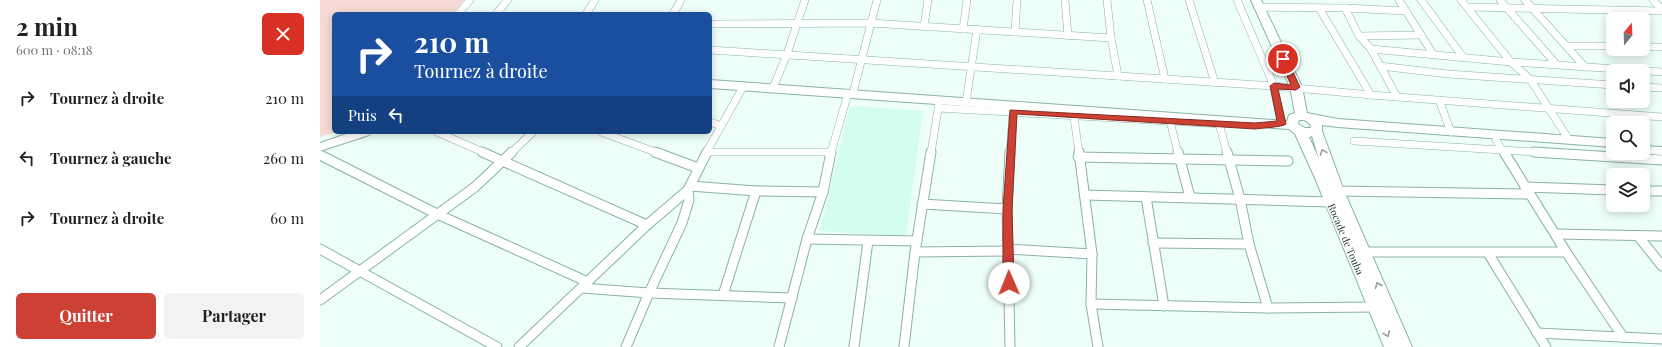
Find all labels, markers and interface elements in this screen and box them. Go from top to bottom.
text: 2 min [16,10,78,42]
north arrow [1606,12,1650,56]
map controls [1606,12,1650,212]
button: close [262,13,304,55]
text: 210 m [414,23,489,60]
icon: right [348,28,400,80]
text: 600 m · 08:18 [16,41,93,58]
pin [1266,42,1300,76]
icon: arrive [1272,48,1294,70]
text: Tournez à droite [414,59,548,83]
button: sound [1606,64,1650,108]
icon: right [16,87,38,109]
text: Tournez à droite [50,88,164,108]
text: 210 m [265,88,304,108]
icon: left [385,104,407,126]
text: Puis [348,105,377,125]
button: search [1606,116,1650,160]
icon: left [16,147,38,169]
text: Tournez à gauche [50,148,172,168]
text: 260 m [263,148,304,168]
one-way arrow [1319,149,1327,156]
button: layers [1606,168,1650,212]
street label: Rocade de Touba [1325,201,1367,277]
icon: right [16,207,38,229]
text: Tournez à droite [50,208,164,228]
text: 60 m [270,208,304,228]
position arrow [988,262,1030,304]
one-way arrow [1375,282,1383,289]
button: Quitter [16,293,156,339]
button: Partager [164,293,304,339]
one-way arrow [1382,331,1390,338]

